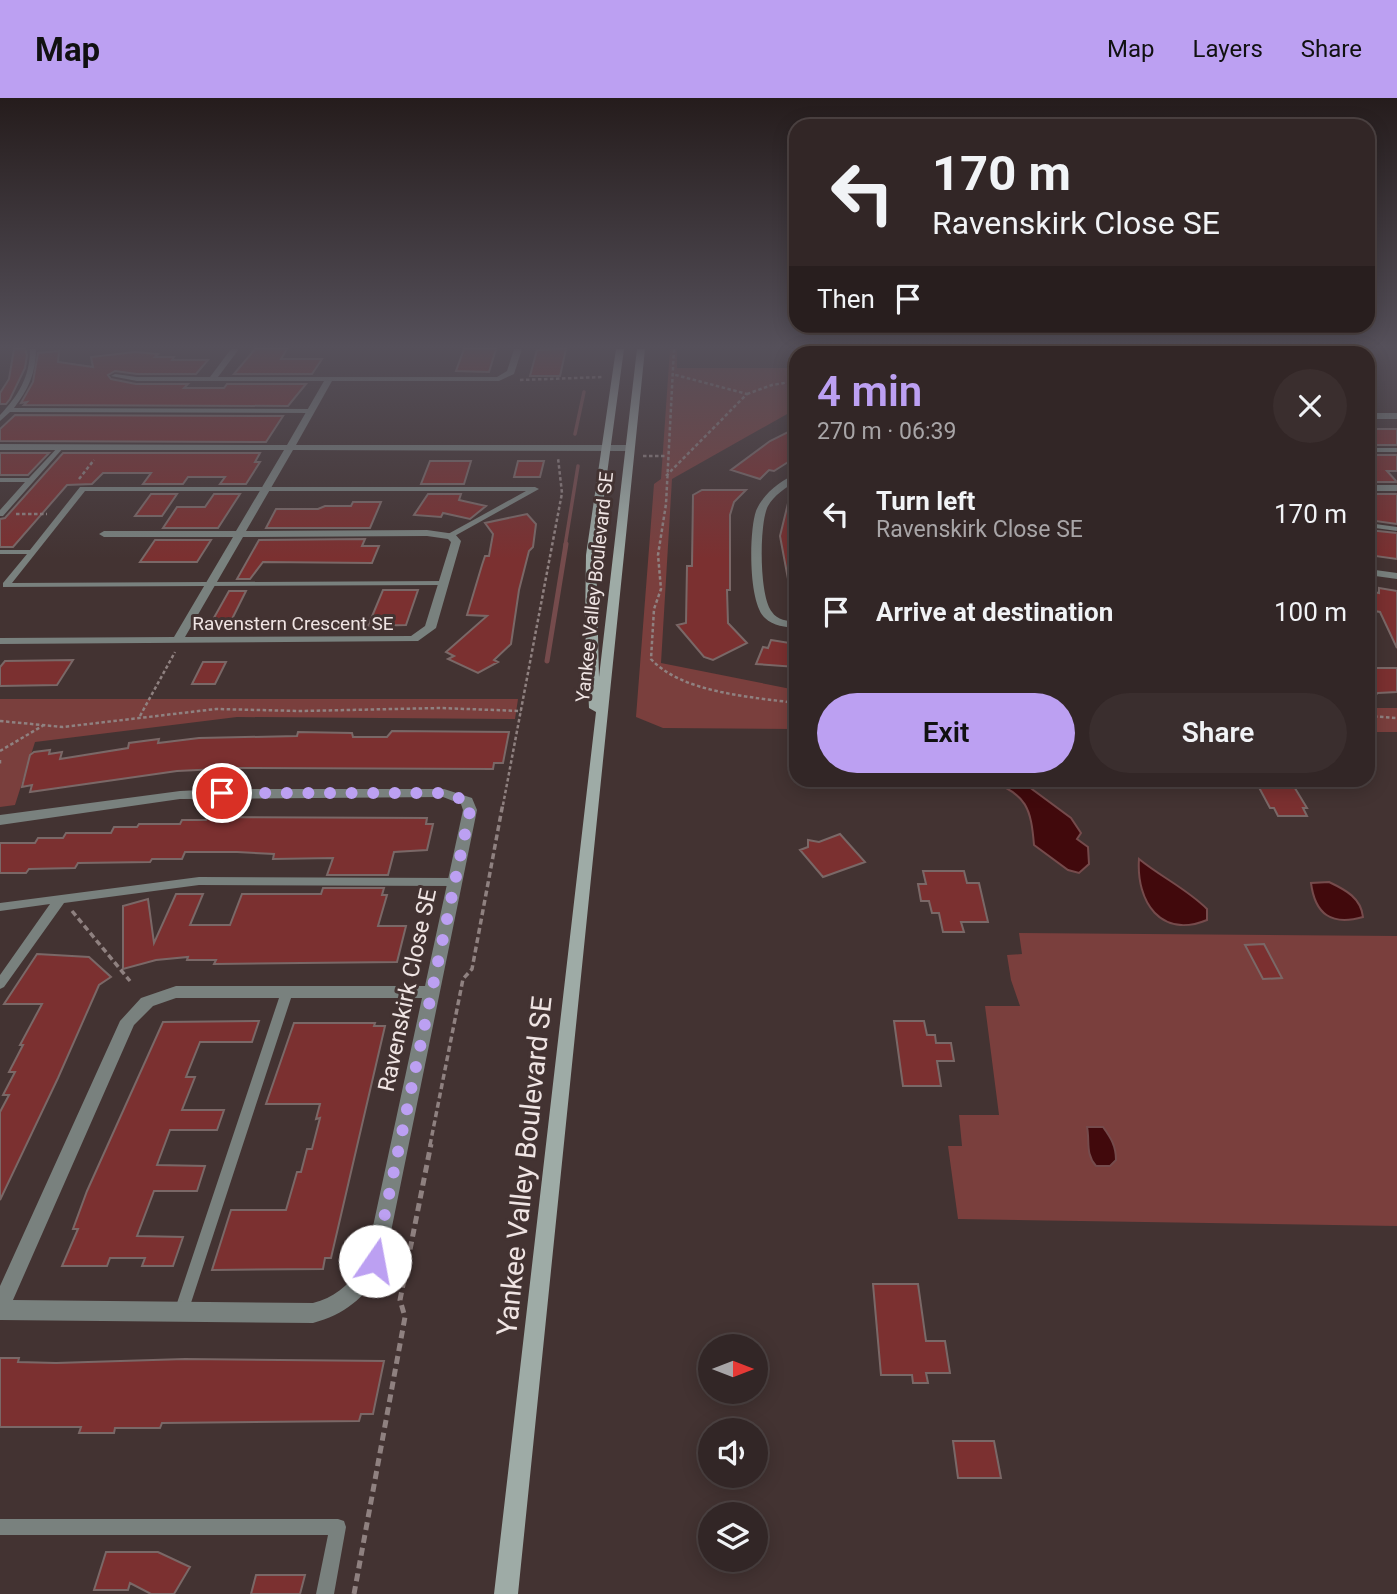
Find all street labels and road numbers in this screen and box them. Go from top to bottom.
street label: Yankee Valley Boulevard SE [571,470,618,703]
street label: Ravenstern Crescent SE [192,612,394,635]
street label: Ravenskirk Close SE [373,886,442,1094]
street label: Yankee Valley Boulevard SE [490,995,559,1338]

